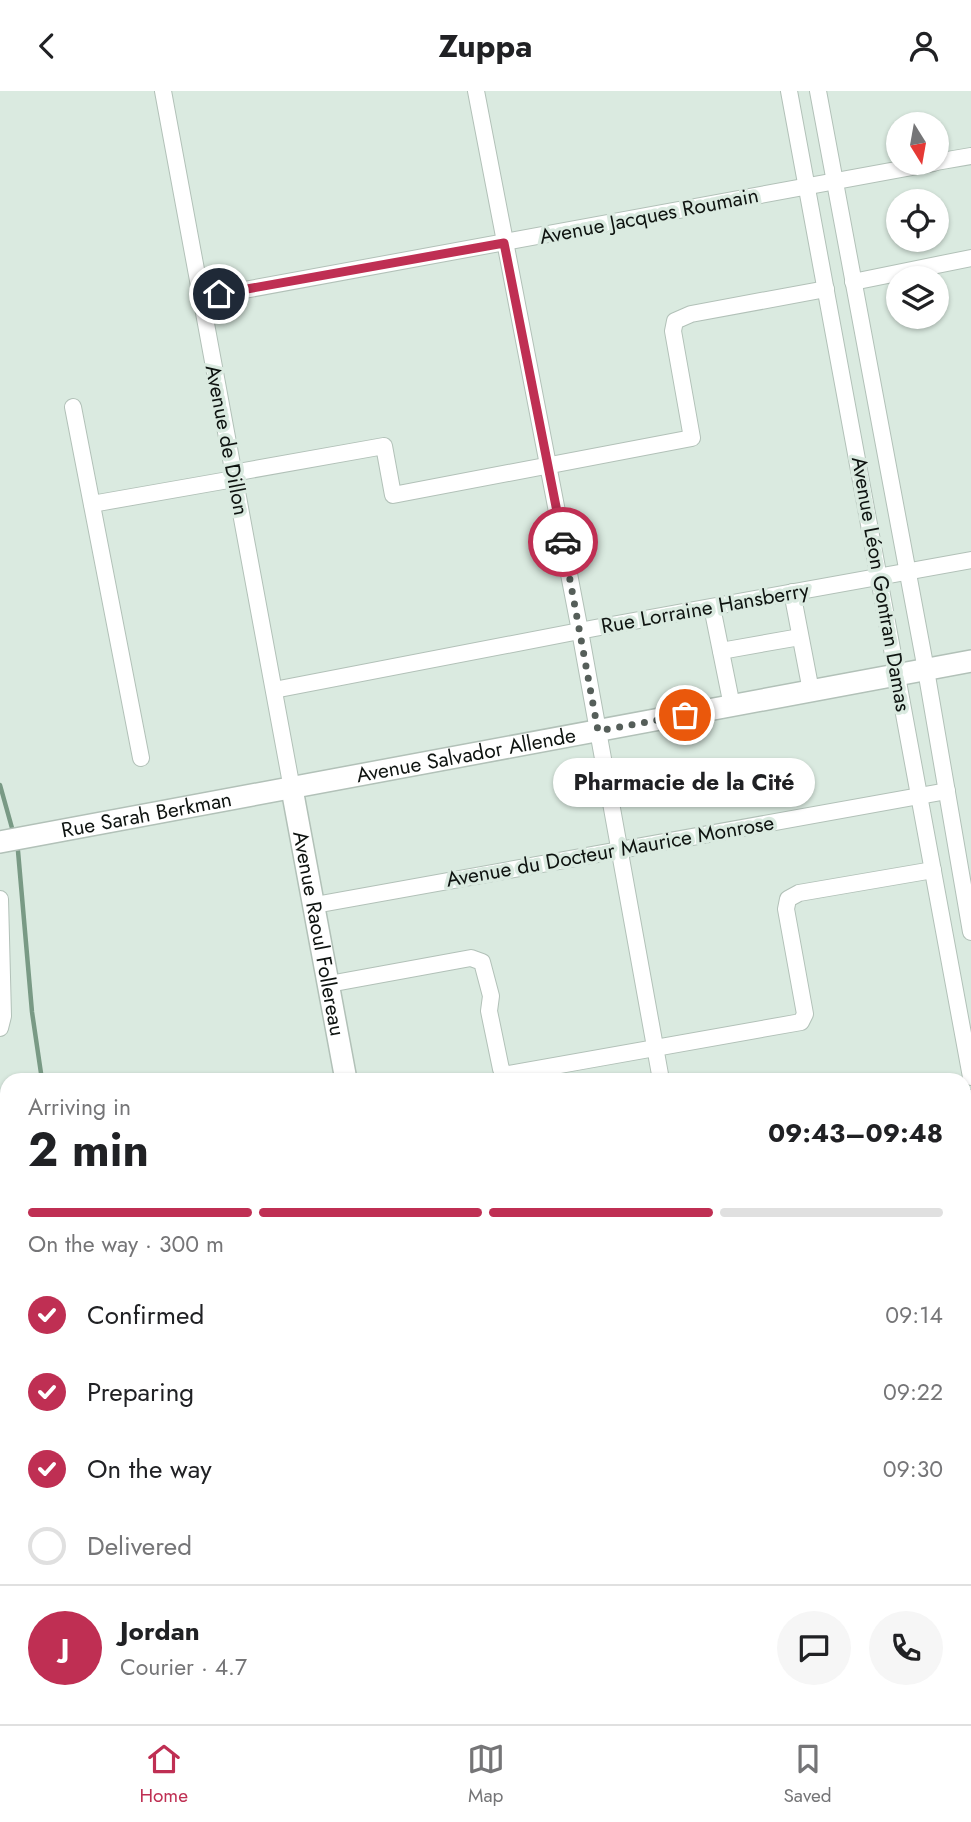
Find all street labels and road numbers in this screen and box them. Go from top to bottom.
street label: Avenue Jacques Roumain [537,180,761,252]
street label: Avenue de Dillon [198,362,256,518]
street label: Avenue Léon Gontran Damas [844,454,918,714]
street label: Rue Lorraine Hansberry [599,575,812,641]
street label: Avenue Salvador Allende [354,720,578,790]
street label: Rue Sarah Berkman [59,784,234,845]
street label: Avenue du Docteur Maurice Monrose [444,807,776,895]
street label: Avenue Raoul Follereau [285,829,353,1039]

